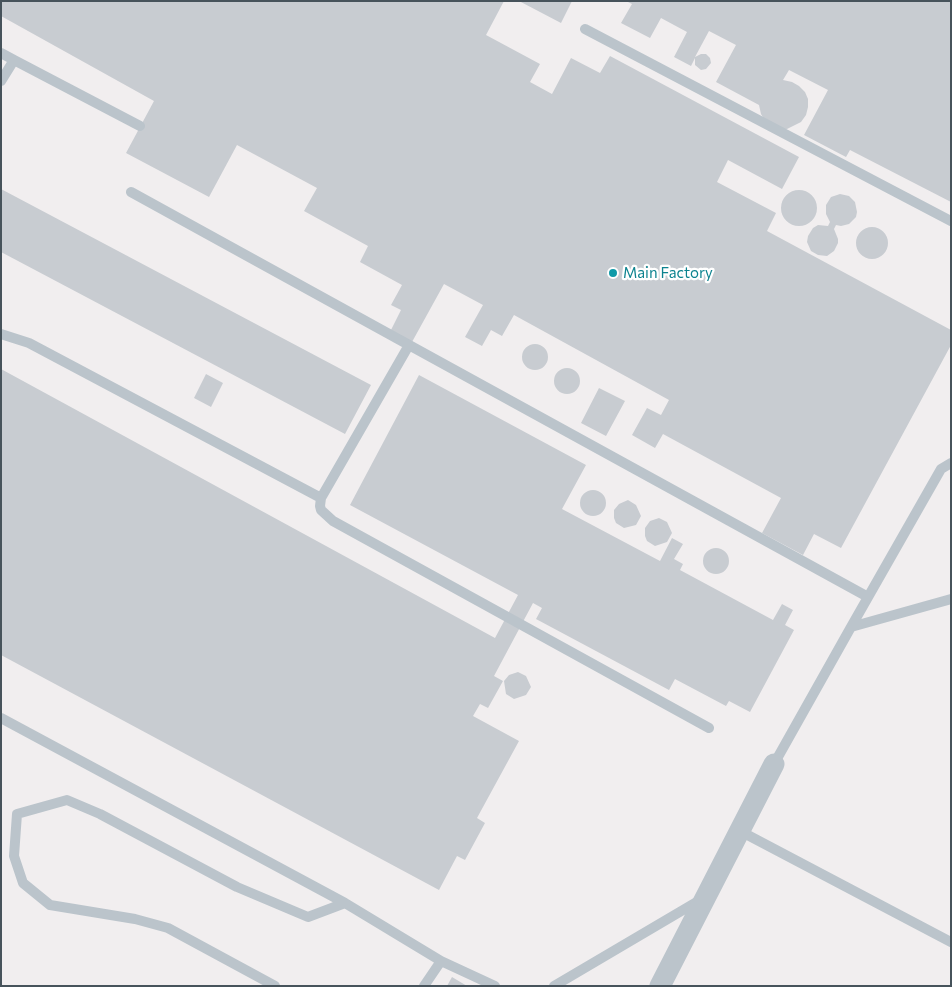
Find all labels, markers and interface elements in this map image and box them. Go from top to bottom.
place label: Main Factory [623,264,713,282]
marker: Main Factory [607,267,619,279]

